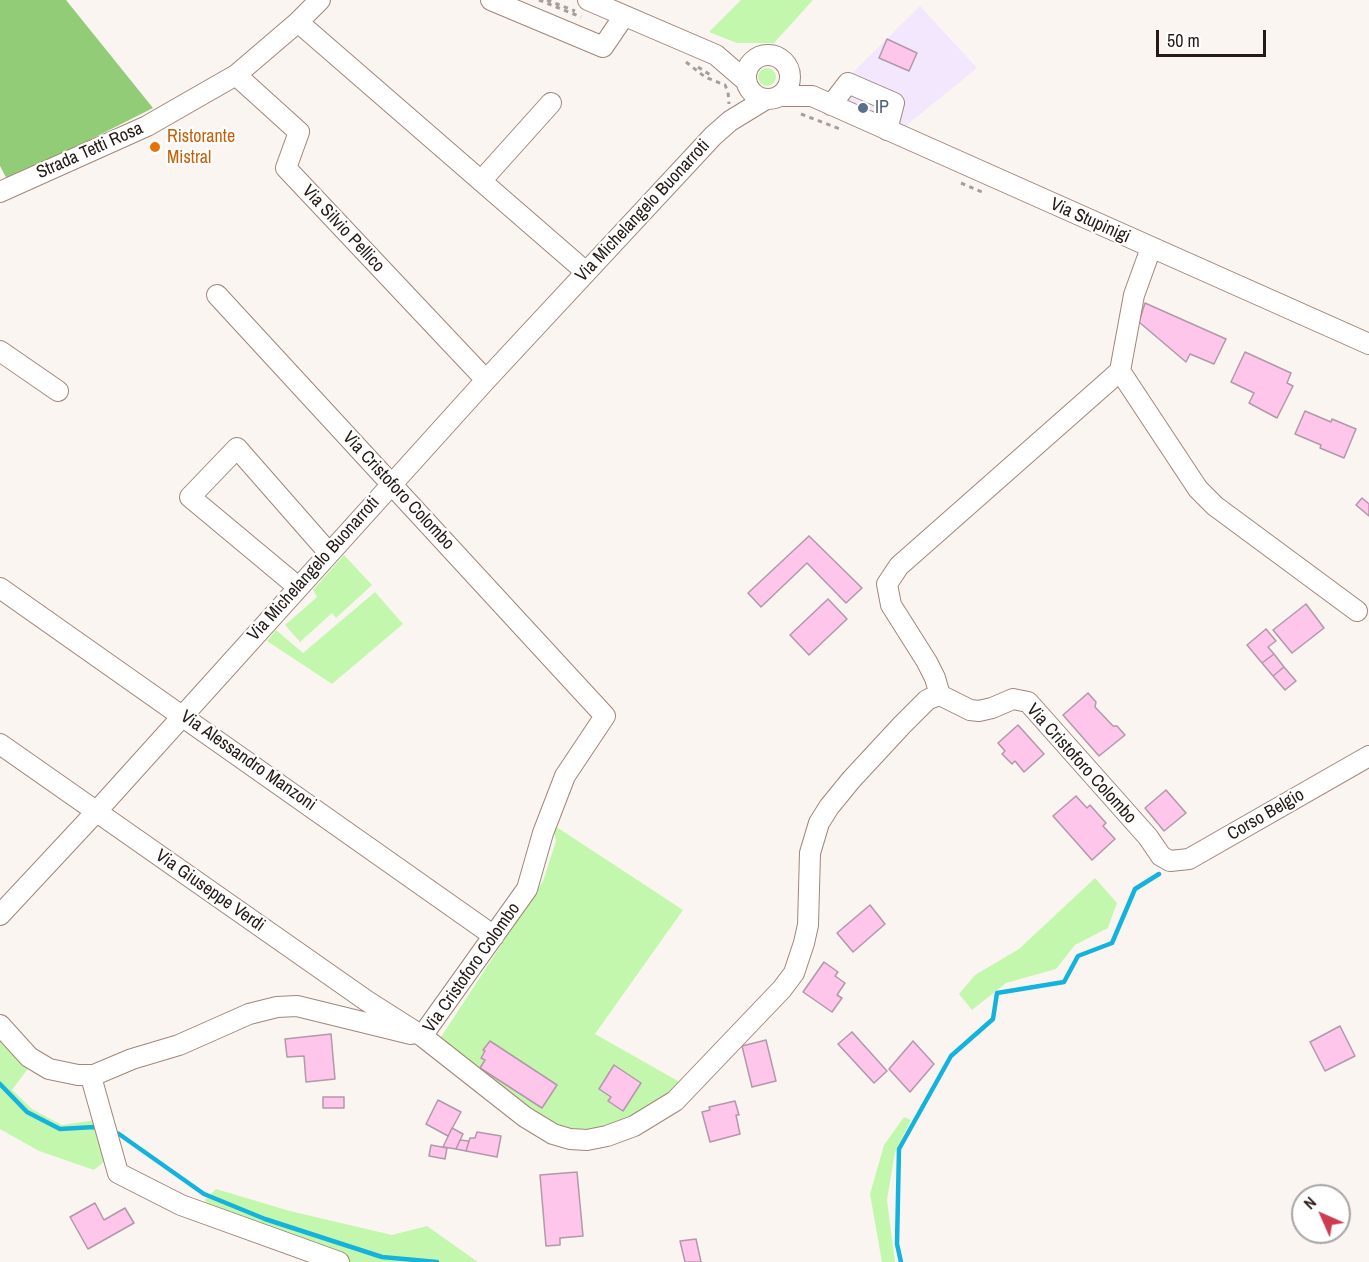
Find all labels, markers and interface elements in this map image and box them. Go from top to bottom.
scale bar [1159,18,1268,56]
text: 50 m [1167,28,1200,53]
place label: IP [875,97,889,119]
marker: IP [856,101,870,115]
street label: Strada Tetti Rosa [34,118,146,184]
place label: Ristorante Mistral [167,126,235,168]
street label: Via Michelangelo Buonarroti [571,135,715,287]
marker: Ristorante Mistral [148,140,162,154]
street label: Via Silvio Pellico [297,181,389,277]
street label: Via Stupinigi [1047,194,1133,248]
street label: Via Cristoforo Colombo [338,427,458,555]
street label: Via Michelangelo Buonarroti [243,492,385,646]
street label: Via Cristoforo Colombo [1021,700,1141,828]
street label: Via Alessandro Manzoni [176,706,320,816]
street label: Corso Belgio [1224,784,1308,846]
street label: Via Giuseppe Verdi [151,845,269,937]
street label: Via Cristoforo Colombo [419,899,525,1037]
north arrow [1291,1184,1351,1244]
text: N [1299,1192,1321,1214]

